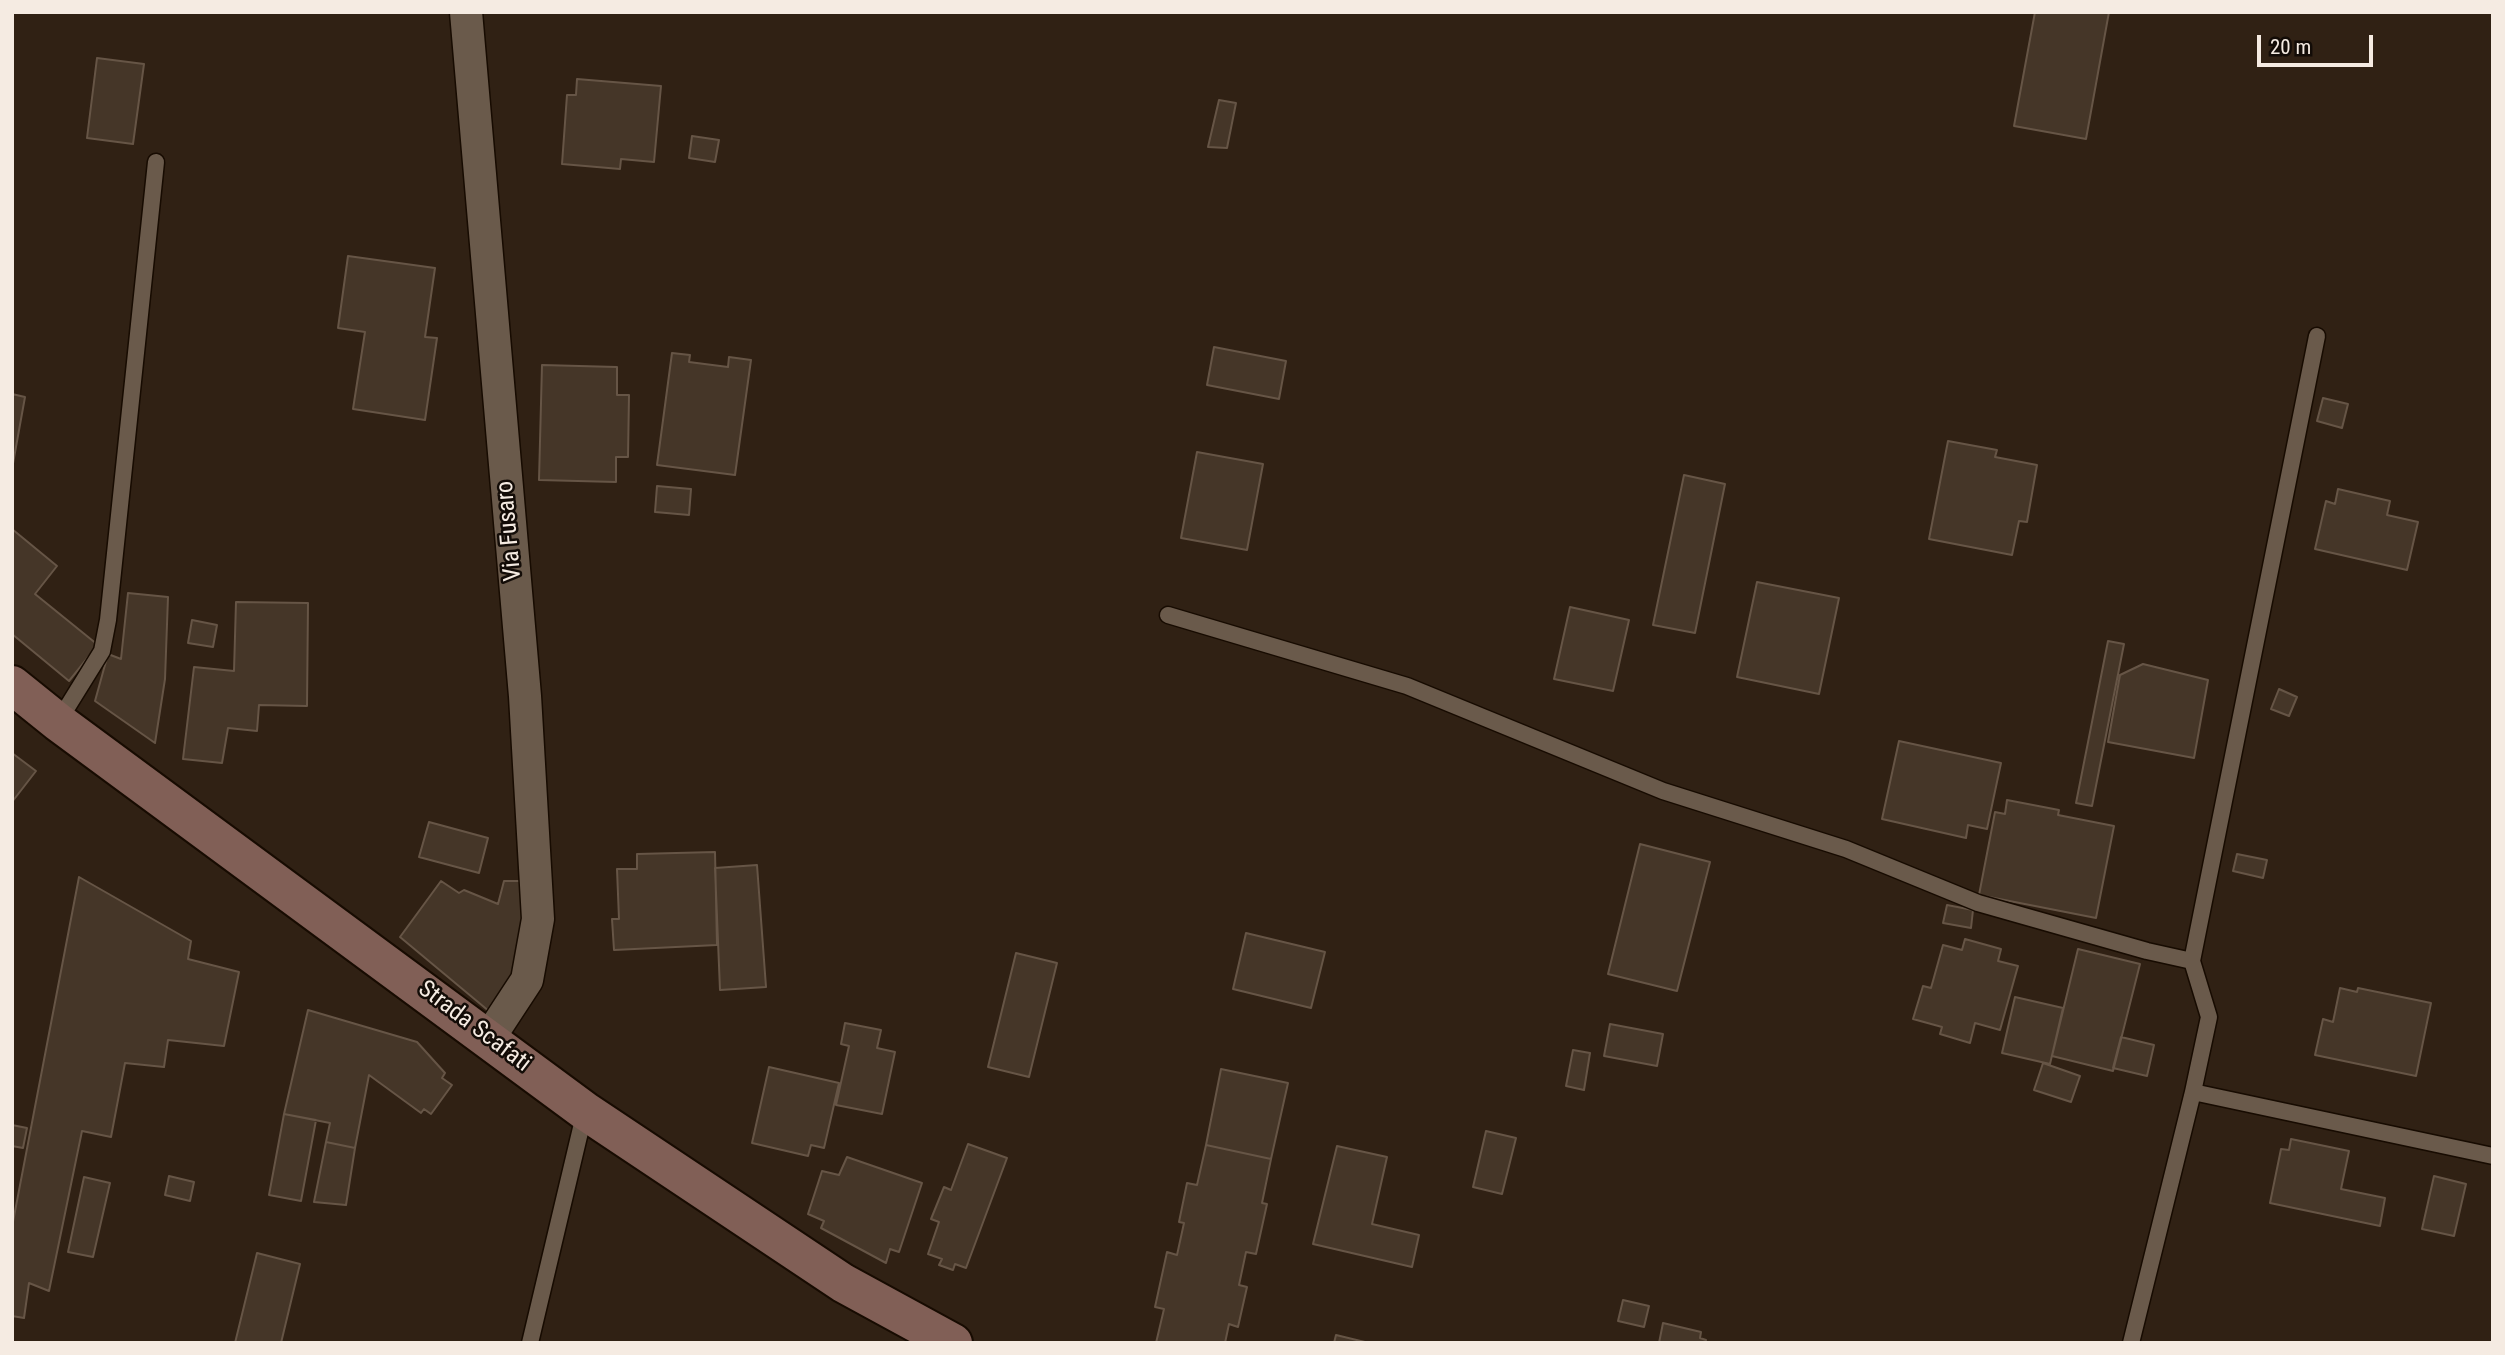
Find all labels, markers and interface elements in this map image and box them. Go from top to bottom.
scale bar [2260,21,2376,65]
text: 20 m [2270,35,2311,59]
street label: Via Fusaro [491,480,529,582]
street label: Strada Scafati [412,975,536,1079]

